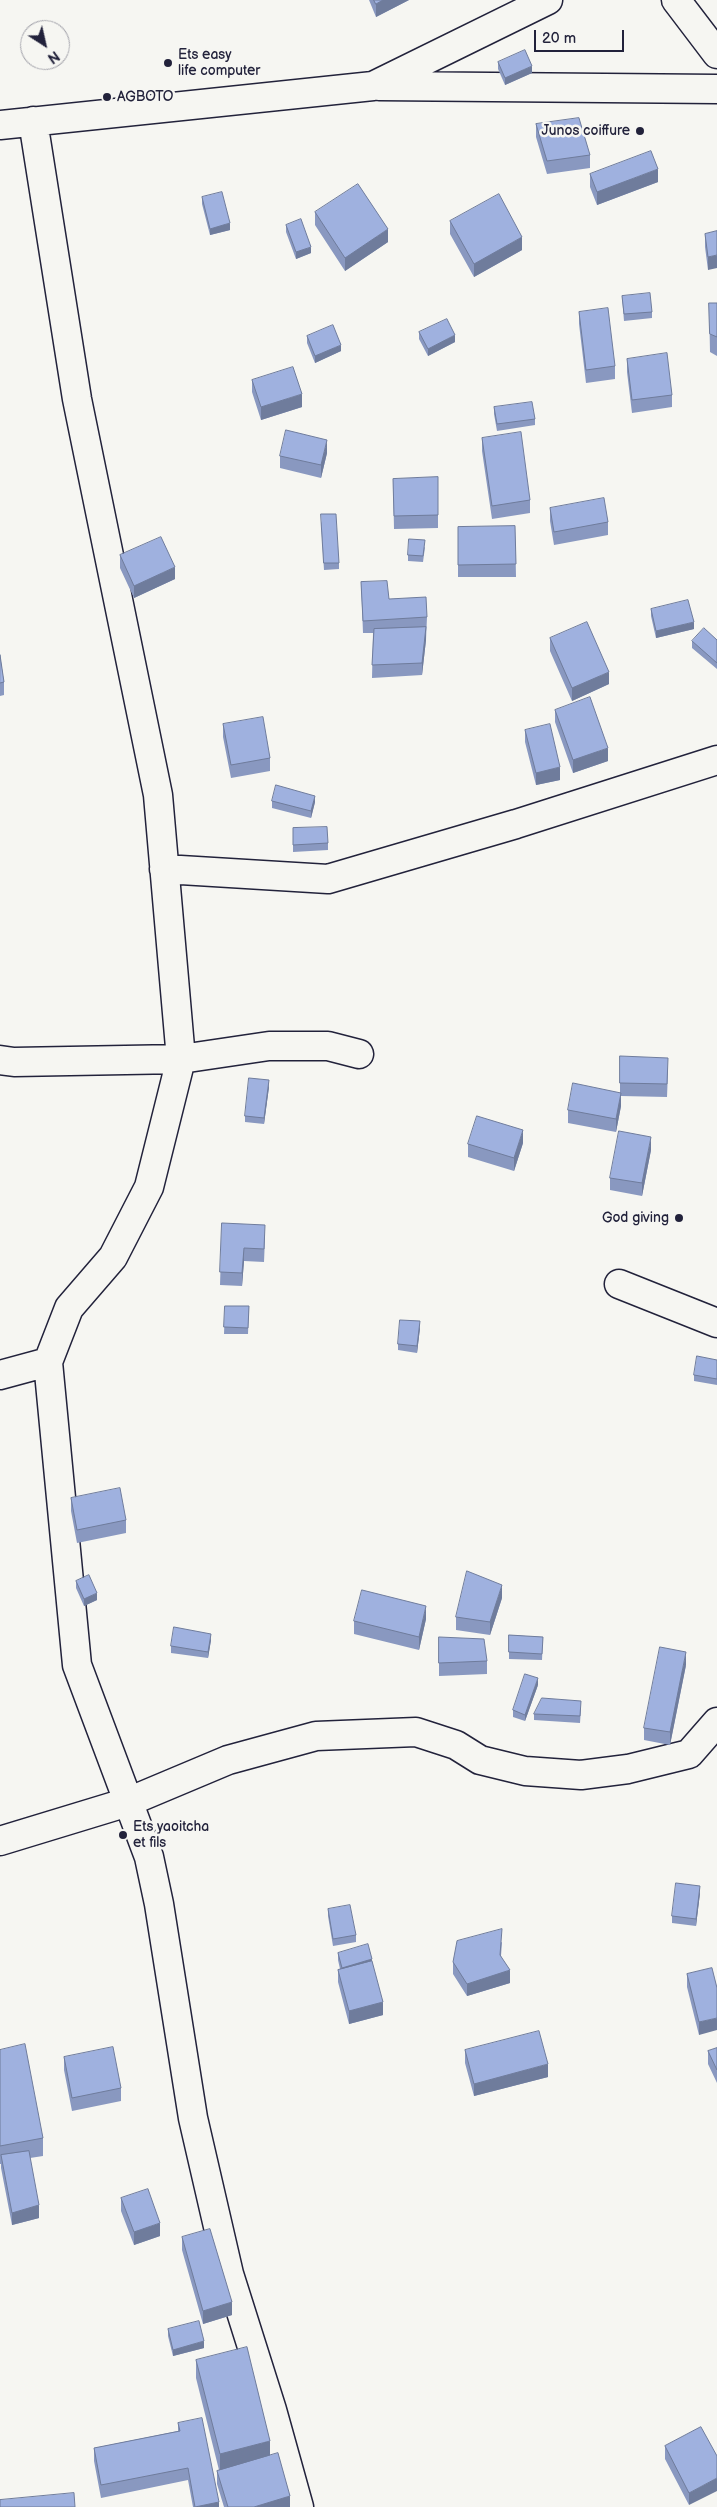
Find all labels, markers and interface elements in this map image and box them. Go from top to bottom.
north arrow [20,20,70,70]
scale bar [537,20,627,52]
text: 20 m [542,29,576,48]
text: N [44,47,63,67]
place label: Ets easy life computer [178,47,260,80]
marker: Ets easy life computer [162,57,174,69]
place label: AGBOTO [117,89,173,105]
marker: AGBOTO [101,91,113,103]
place label: Junos coiffure [541,123,630,139]
marker: Junos coiffure [634,125,646,137]
place label: God giving [602,1210,669,1226]
marker: God giving [673,1212,685,1224]
place label: Ets yaoitcha et fils [133,1819,209,1851]
marker: Ets yaoitcha et fils [117,1829,129,1841]

